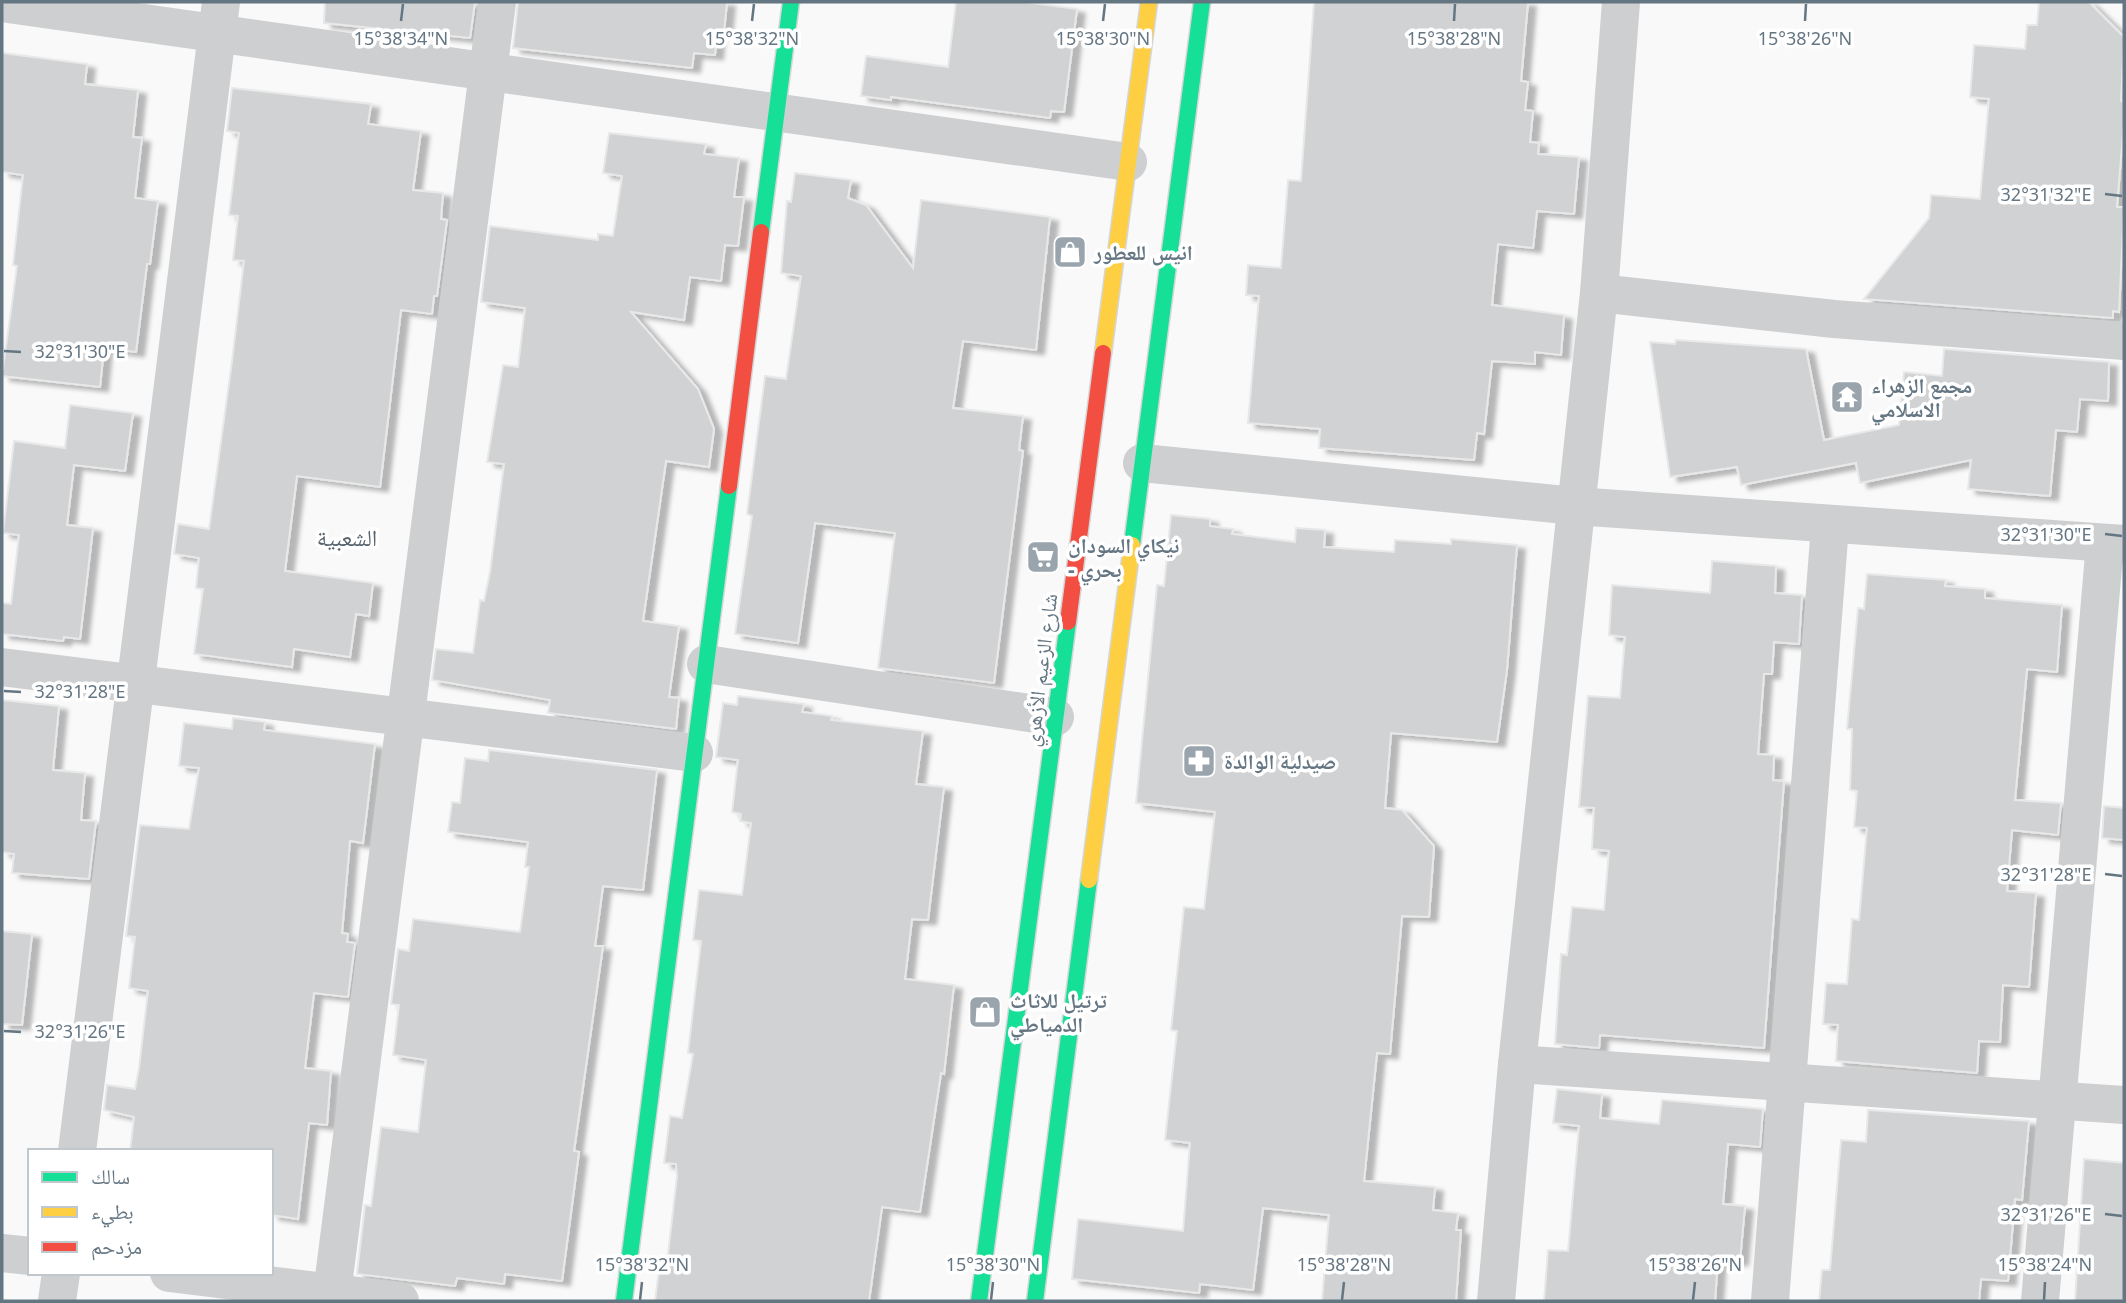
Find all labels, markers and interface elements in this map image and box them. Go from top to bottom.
text: 15°38'34"N [354,26,448,50]
text: 15°38'32"N [705,26,799,50]
text: 15°38'30"N [1056,26,1150,50]
text: 15°38'28"N [1407,26,1501,50]
text: 15°38'26"N [1758,26,1852,50]
text: 32°31'32"E [2001,182,2091,206]
shop icon: انيس للعطور [1051,233,1089,271]
place label: انيس للعطور [1093,238,1193,266]
text: 32°31'30"E [35,339,125,363]
place label: مجمع الزهراء الاسلامي [1871,371,1972,426]
temple icon: مجمع الزهراء الاسلامي [1828,378,1866,416]
district label: الشعبية [317,521,377,553]
text: 32°31'30"E [2001,522,2091,546]
place label: نيكاي السودان - بحري [1068,531,1179,586]
supermarket icon: نيكاي السودان - بحري [1024,538,1062,576]
street label: شارع الزعيم الأزهري [1017,592,1067,749]
text: 32°31'28"E [35,679,125,703]
pharmacy icon: صيدلية الوالدة [1180,742,1218,780]
place label: صيدلية الوالدة [1224,747,1336,775]
text: 32°31'28"E [2001,862,2091,886]
place label: ترتيل للاثاث الدمياطي [1010,986,1107,1041]
shop icon: ترتيل للاثاث الدمياطي [966,993,1004,1031]
text: 32°31'26"E [35,1019,125,1043]
legend [28,1149,273,1275]
text: سالك [91,1162,130,1190]
text: بطيء [91,1197,134,1228]
text: 32°31'26"E [2001,1202,2091,1226]
text: مزدحم [91,1232,142,1261]
text: 15°38'32"N [595,1252,689,1276]
text: 15°38'30"N [946,1252,1040,1276]
text: 15°38'28"N [1297,1252,1391,1276]
text: 15°38'26"N [1648,1252,1742,1276]
text: 15°38'24"N [1998,1252,2092,1276]

